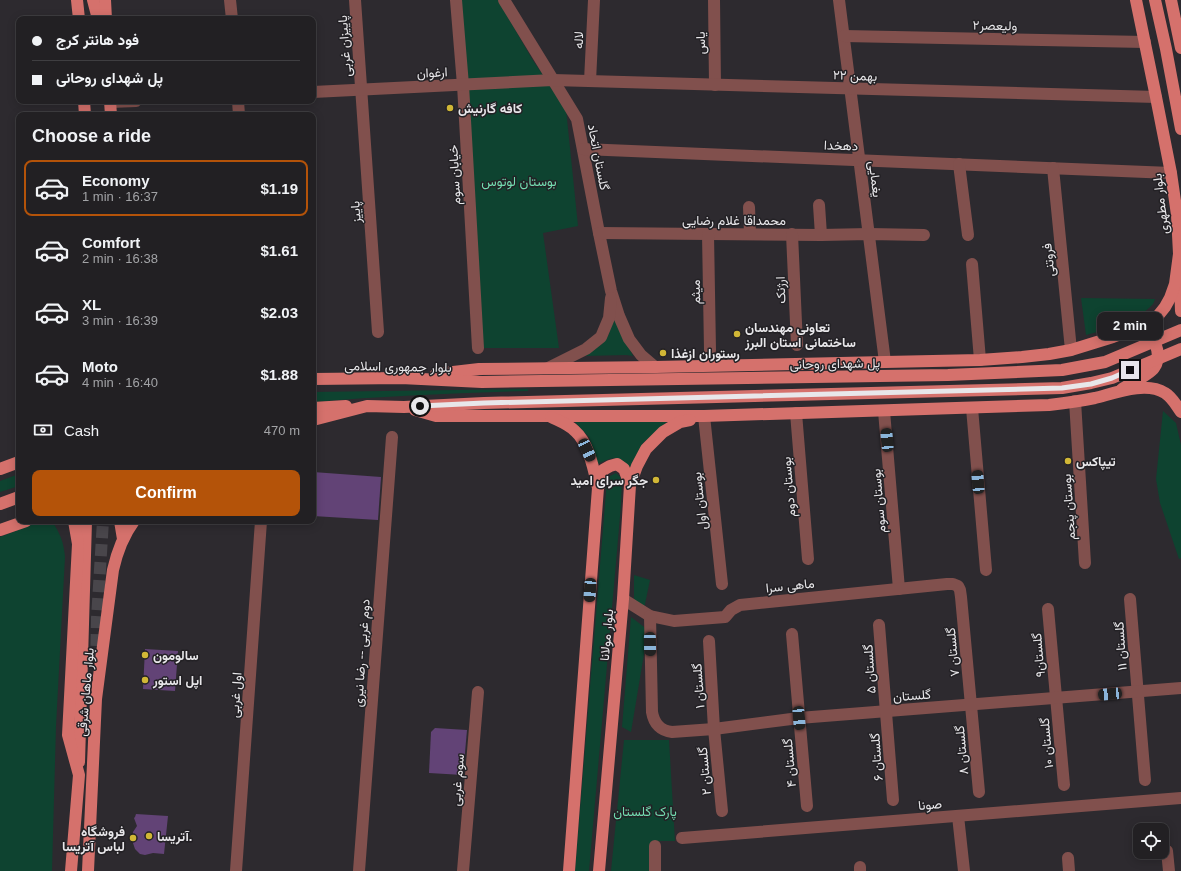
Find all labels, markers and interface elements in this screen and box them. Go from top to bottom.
street label: پاییزان غربی [335,15,356,77]
street label: ولیعصر۲ [972,18,1018,34]
text: فود هانتر کرج [56,31,139,48]
street label: لاله [571,31,586,49]
street label: یاس [693,31,709,55]
street label: ارغوان [416,64,448,82]
street label: ۲۲ بهمن [833,67,878,85]
text: پل شهدای روحانی [56,69,163,86]
place label: کافه گارنیش [458,101,522,117]
marker: کافه گارنیش [445,103,455,113]
street label: گلستان اتحاد [584,123,612,192]
text: Choose a ride [32,126,151,146]
street label: دهخدا [824,137,858,154]
street label: خیابان سوم [445,144,465,205]
street label: یغمایی [865,160,885,198]
icon: car [34,170,70,206]
text: Economy [82,172,150,189]
street label: بلوار مطهری [1149,172,1173,235]
park label: بوستان لوتوس [481,174,557,190]
text: $1.19 [260,180,298,197]
text: 1 min · 16:37 [82,189,158,204]
street label: پاییز [347,200,366,225]
street label: محمداقا غلام رضایی [682,213,786,229]
icon: car [34,232,70,268]
text: Comfort [82,234,140,251]
text: $1.61 [260,242,298,259]
street label: فروتنی [1039,242,1059,277]
text: 2 min · 16:38 [82,251,158,266]
street label: ارژنک [773,276,789,304]
street label: میثم [688,280,704,304]
icon: car [34,294,70,330]
text: XL [82,296,101,313]
text: $2.03 [260,304,298,321]
callout: 2 min [1097,312,1163,340]
text: 3 min · 16:39 [82,313,158,328]
text: 2 min [1113,318,1147,333]
place label: تعاونی مهندسان ساختمانی استان البرز [744,320,856,351]
marker: تعاونی مهندسان ساختمانی استان البرز [732,329,742,339]
place label: رستوران ازغذا [671,346,740,362]
marker: رستوران ازغذا [658,348,668,358]
street label: پل شهدای روحانی [790,355,880,374]
icon: car [34,356,70,392]
text: Moto [82,358,118,375]
street label: بلوار جمهوری اسلامی [344,358,452,376]
route end [1121,361,1139,379]
text: $1.88 [260,366,298,383]
text: 4 min · 16:40 [82,375,158,390]
route start [411,397,429,415]
icon: cash [32,419,54,441]
text: Cash [64,422,99,439]
text: 470 m [264,423,300,438]
car [880,428,894,452]
car [576,437,598,463]
place label: تیپاکس [1076,454,1116,471]
street label: بوستان دوم [778,456,800,518]
marker: تیپاکس [1063,456,1073,466]
street label: بوستان سوم [868,468,890,534]
button: Confirm [32,470,300,516]
car [971,470,985,494]
street label: بوستان اول [689,471,711,530]
place label: جگر سرای امید [571,473,648,489]
street label: بوستان پنجم [1059,473,1080,541]
marker: جگر سرای امید [651,475,661,485]
street label: ماهی سرا [765,575,815,597]
car [583,578,597,602]
street label: دوم غربی -- رضا نیری [350,598,374,708]
street label: بلوار مولانا [597,608,617,662]
street label: گلستان ۱۱ [1111,621,1131,671]
street label: گلستان ۷ [943,626,963,677]
car [644,632,656,656]
street label: گلستان۹ [1029,632,1049,678]
street label: گلستان ۵ [860,644,880,694]
street label: بلوار ماهان شرقی [74,647,98,737]
place label: سالومون [153,648,199,664]
marker: سالومون [140,650,150,660]
street label: گلستان ۱ [689,662,709,709]
street label: اول غربی [226,672,246,718]
place label: اپل استور [152,673,202,690]
marker: اپل استور [140,675,150,685]
street label: گلستان [893,687,932,705]
car [1098,687,1122,701]
car [792,706,806,730]
street label: گلستان ۱۰ [1037,717,1057,769]
street label: گلستان ۸ [952,724,972,775]
street label: گلستان ۶ [867,732,887,781]
street label: گلستان ۴ [780,738,800,788]
street label: گلستان ۲ [695,746,715,796]
street label: سوم غربی [448,753,468,807]
street label: صونا [918,796,943,814]
park label: پارک گلستان [613,804,677,821]
map controls [1133,823,1169,859]
button: locate [1133,823,1169,859]
place label: فروشگاه لباس آتریسا [62,824,125,855]
place label: آتریسا. [157,829,192,845]
marker: آتریسا. [144,831,154,841]
marker: فروشگاه لباس آتریسا [128,833,138,843]

